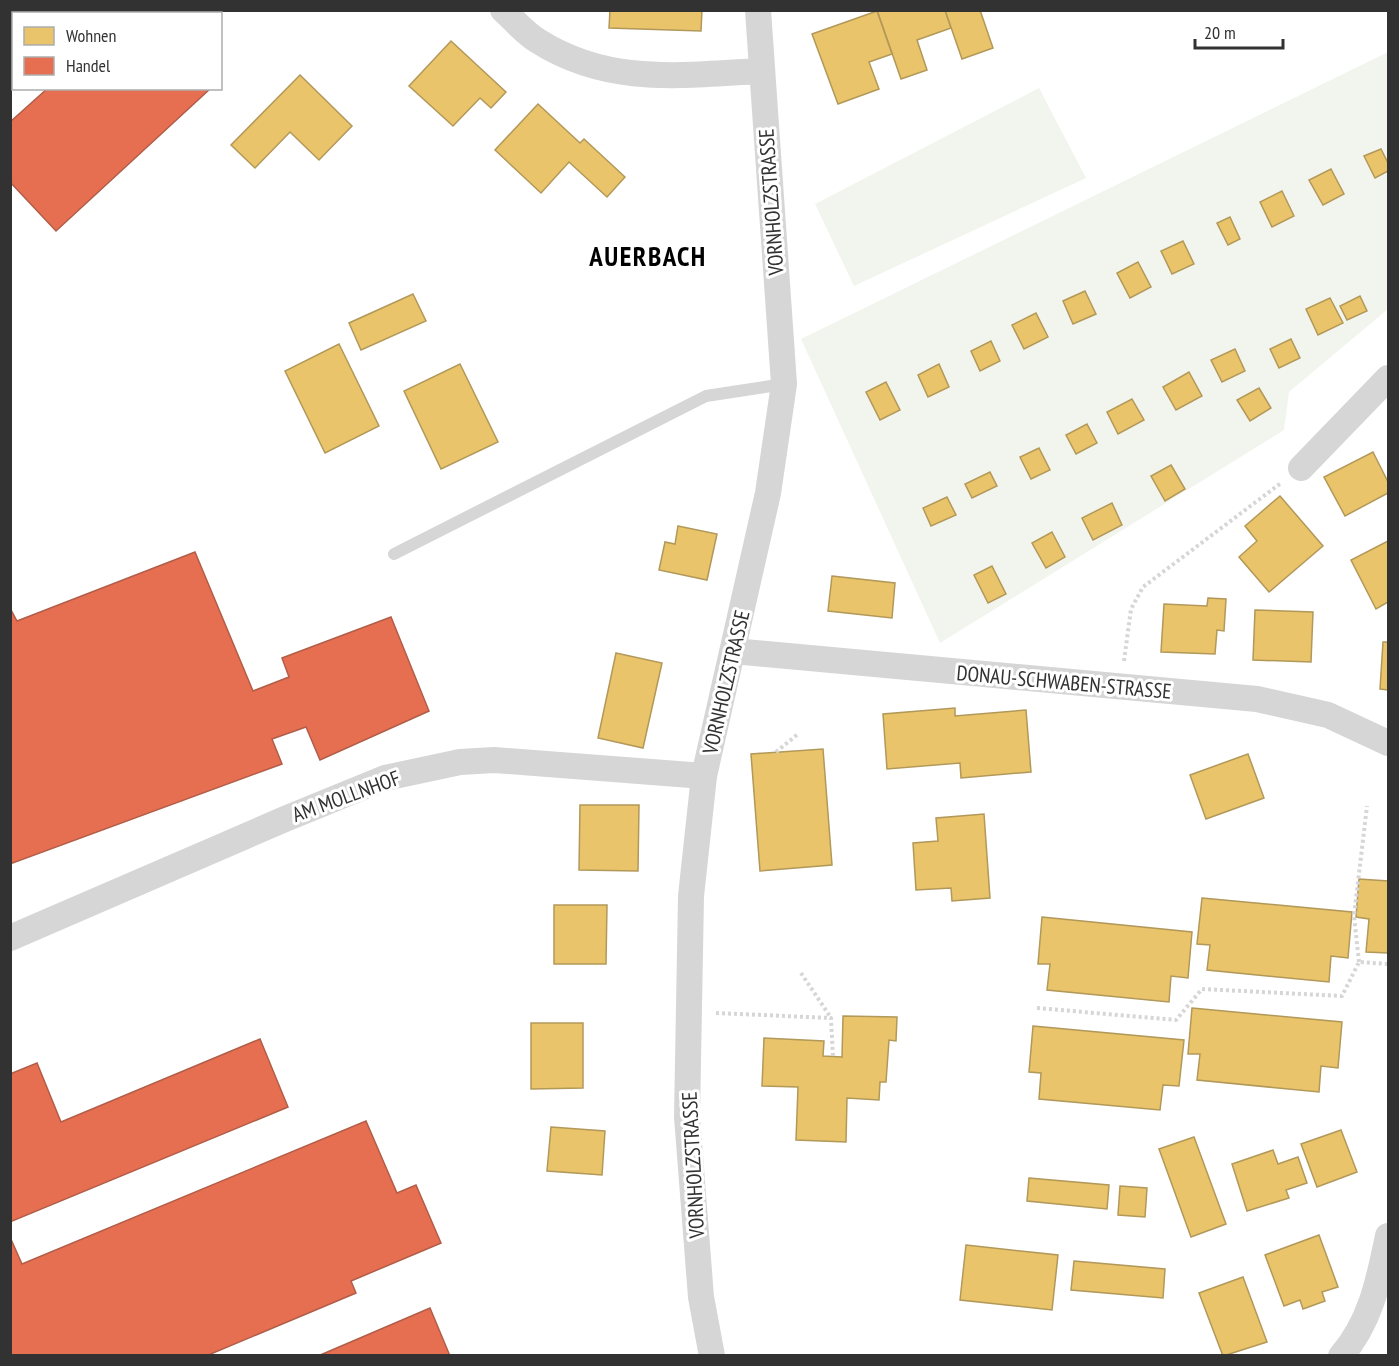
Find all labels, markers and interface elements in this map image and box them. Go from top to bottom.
legend [12,12,222,90]
scale bar [1195,12,1284,50]
text: 20 m [1204,21,1236,44]
text: Wohnen [66,24,116,47]
text: Handel [66,54,111,77]
street label: VORNHOLZSTRASSE [752,128,790,277]
district label: AUERBACH [588,239,707,273]
street label: VORNHOLZSTRASSE [696,607,756,758]
street label: DONAU-SCHWABEN-STRASSE [956,659,1172,705]
street label: AM MOLLNHOF [288,764,404,828]
street label: VORNHOLZSTRASSE [676,1091,710,1240]

